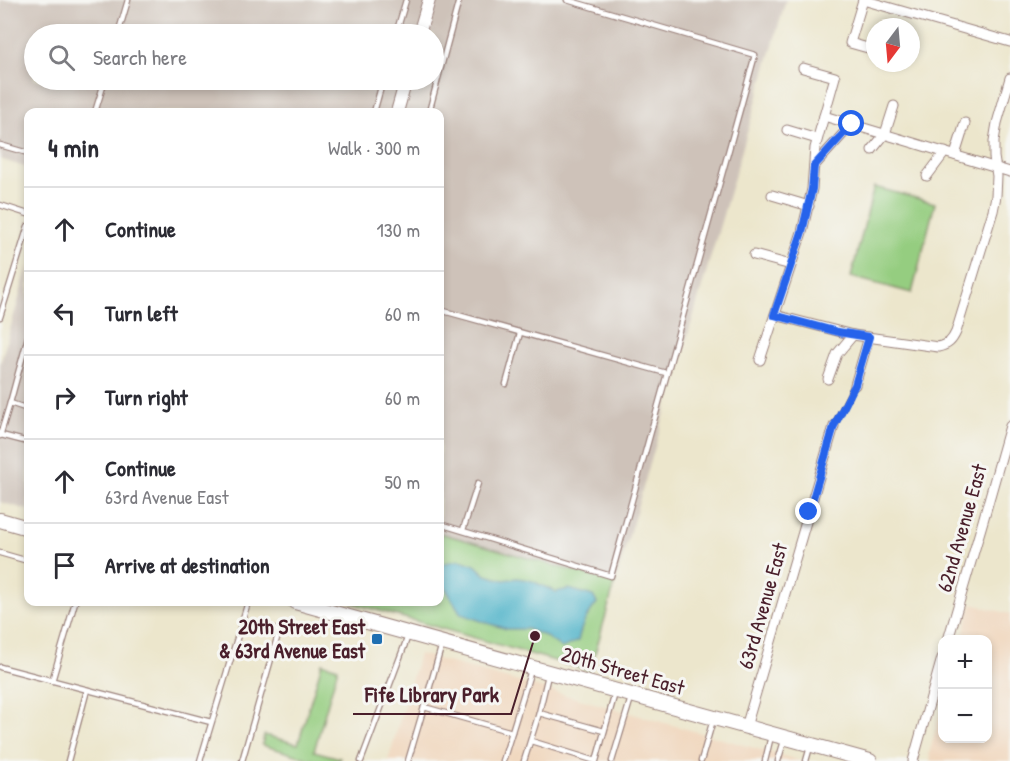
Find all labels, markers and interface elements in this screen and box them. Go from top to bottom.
north arrow [866,18,920,72]
search box [24,24,444,90]
icon: search [45,41,78,74]
text: Search here [93,42,187,72]
route start [838,110,864,136]
text: 4 min [48,130,99,165]
text: Walk · 300 m [328,134,420,161]
icon: ahead [48,213,81,246]
text: Continue [105,214,176,244]
text: 130 m [377,216,420,243]
icon: left [48,297,81,330]
text: Turn left [105,298,178,328]
text: 60 m [385,300,420,327]
icon: right [48,381,81,414]
text: Turn right [105,382,188,412]
text: 60 m [385,384,420,411]
text: Continue [105,453,176,483]
street label: 62nd Avenue East [929,460,994,595]
icon: ahead [48,465,81,498]
text: 50 m [384,468,420,495]
text: 63rd Avenue East [105,483,229,510]
route end [795,498,821,524]
street label: 63rd Avenue East [731,539,795,672]
icon: arrive [48,549,81,582]
text: Arrive at destination [105,550,270,580]
place label: 20th Street East & 63rd Avenue East [219,612,366,665]
marker: 20th Street East & 63rd Avenue East [370,632,384,646]
map controls [938,635,992,743]
button: + [938,635,992,689]
street label: 20th Street East [558,639,689,702]
callout: Fife Library Park [353,674,511,714]
text: Fife Library Park [364,679,500,710]
button: − [938,689,992,743]

